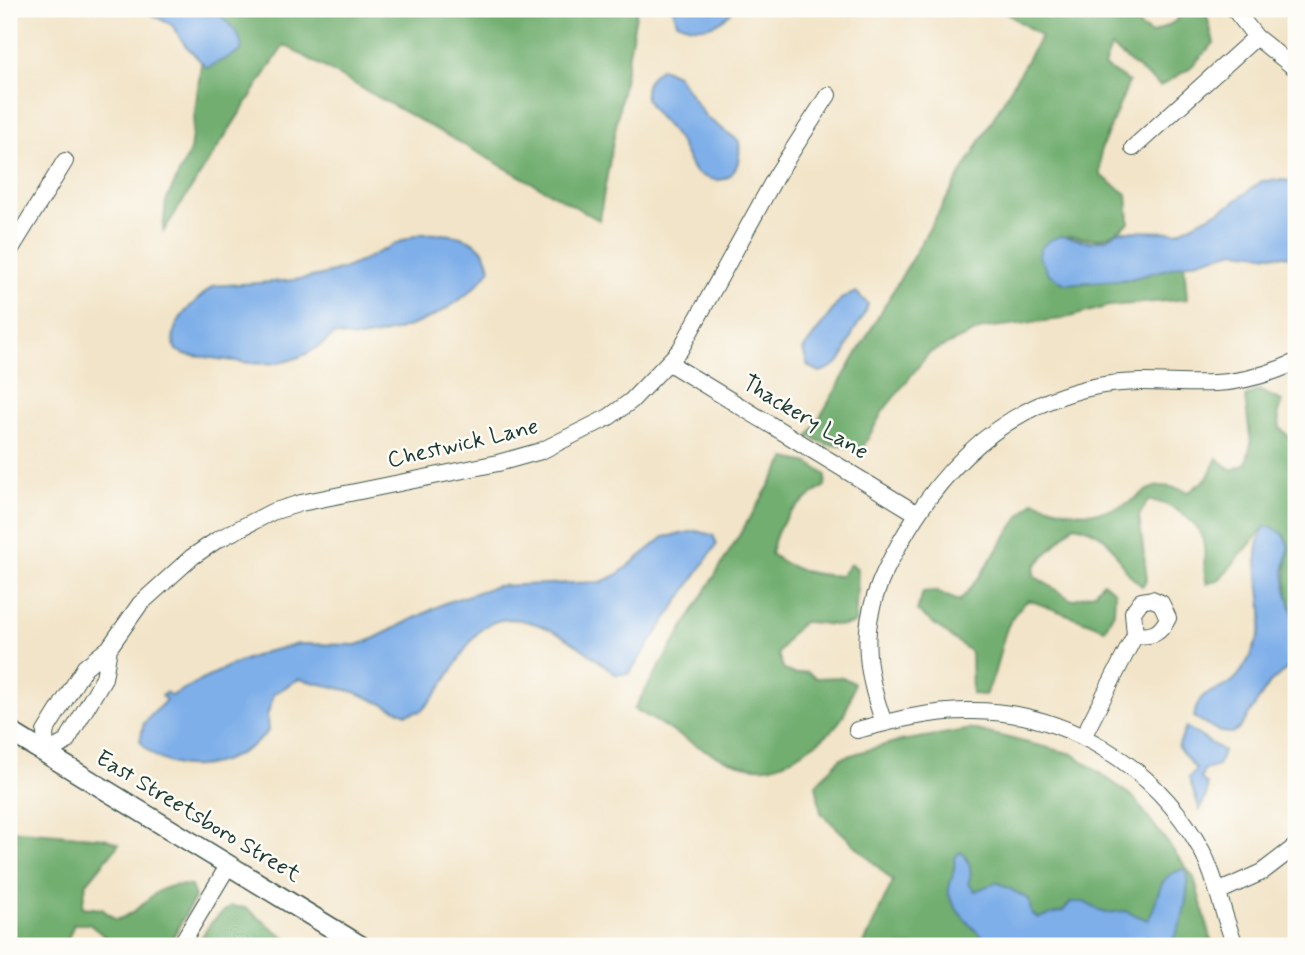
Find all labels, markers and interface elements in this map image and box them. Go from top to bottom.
street label: Thackery Lane [736,369,874,467]
street label: Chestwick Lane [385,412,541,476]
street label: East Streetsboro Street [90,744,306,890]

